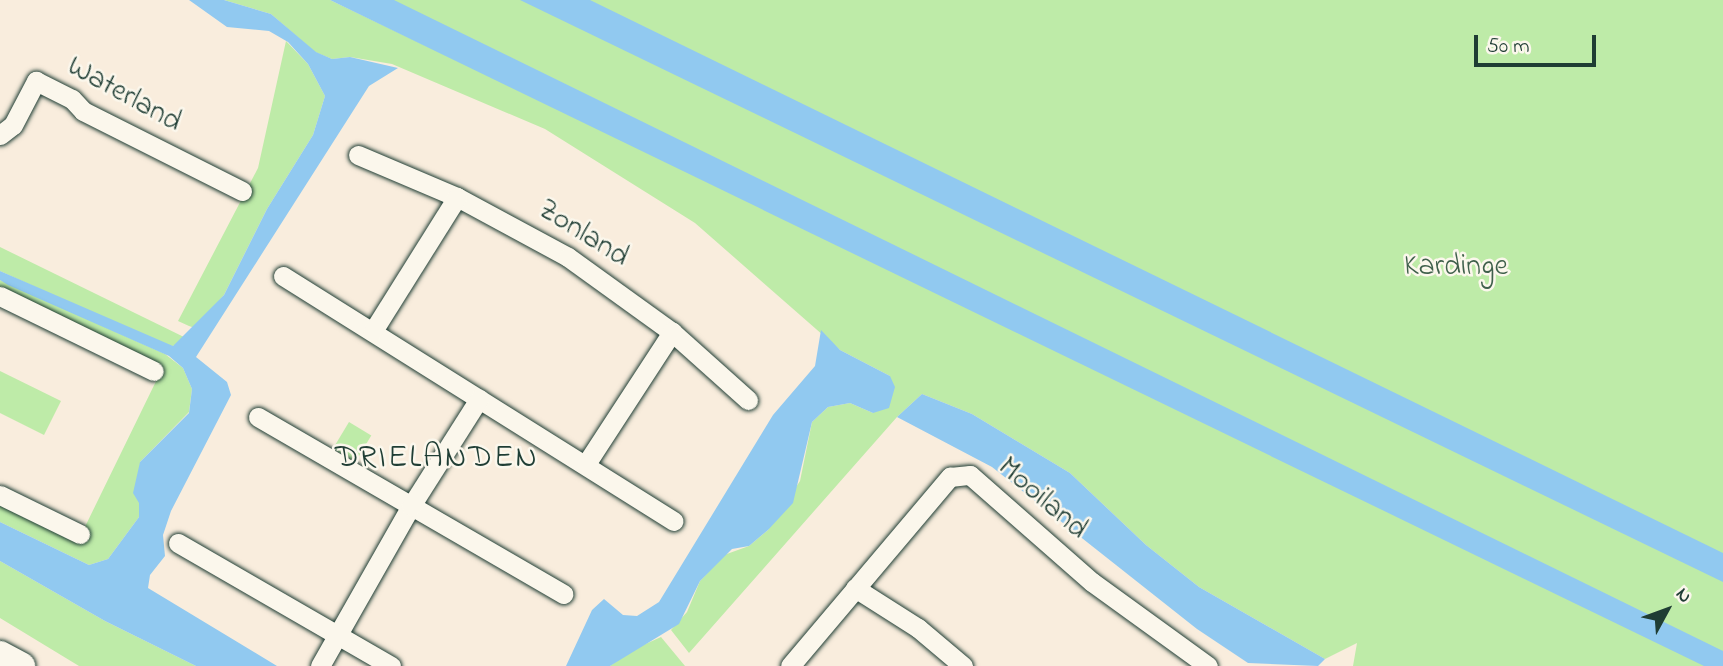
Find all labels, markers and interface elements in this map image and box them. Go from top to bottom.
scale bar [1478,21,1600,65]
text: 50 m [1487,32,1530,62]
street label: Waterland [61,49,187,141]
street label: Zonland [531,192,635,276]
park label: Kardinge [1404,249,1508,285]
district label: DRIELANDEN [336,440,538,478]
street label: Mooiland [990,450,1094,548]
north arrow [1632,575,1702,645]
text: N [1669,582,1698,610]

